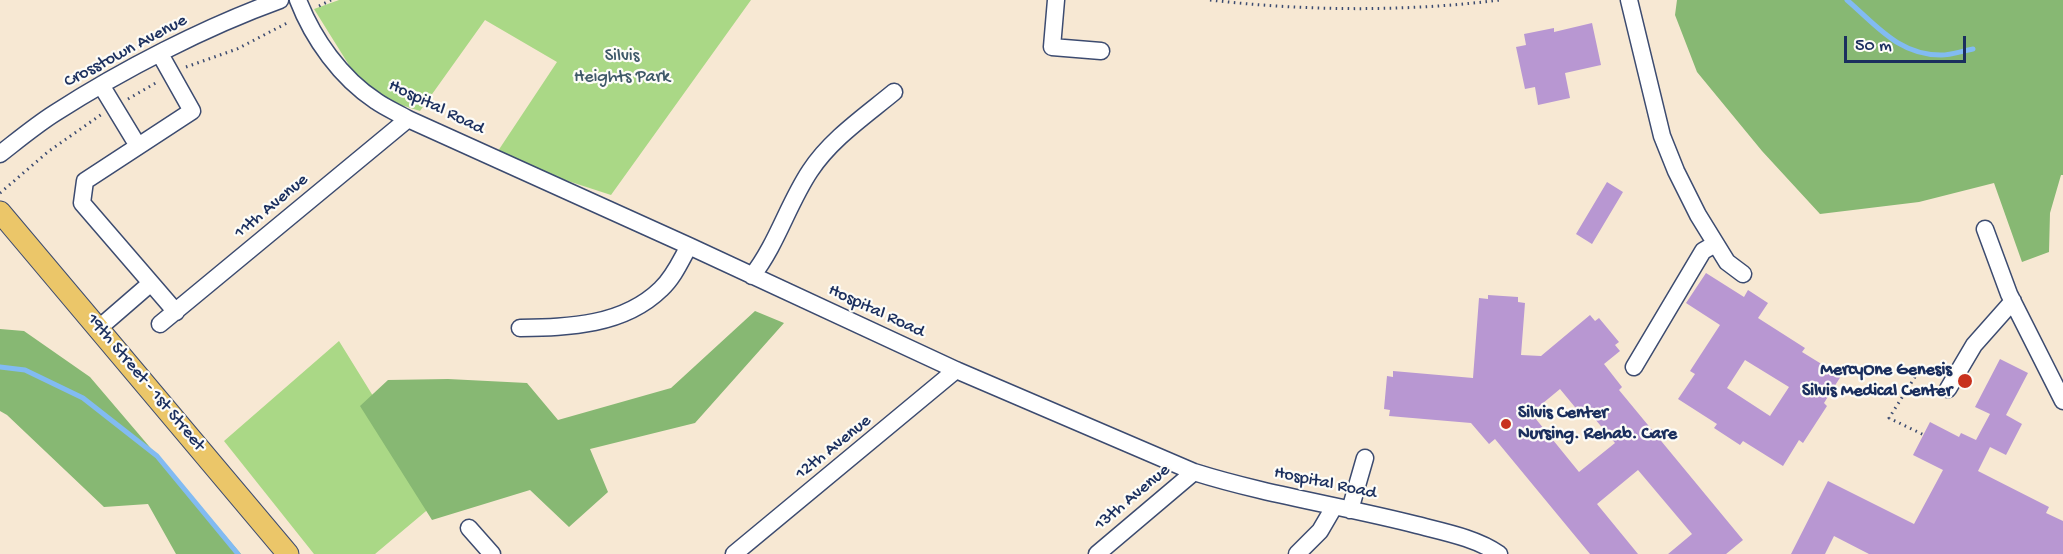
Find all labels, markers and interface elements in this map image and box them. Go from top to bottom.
street label: Crosstown Avenue [61,10,191,94]
scale bar [1847,24,1968,62]
text: 50 m [1855,36,1892,57]
park label: Silvis Heights Park [574,46,670,88]
street label: Hospital Road [385,76,487,140]
street label: 11th Avenue [231,170,313,244]
street label: Hospital Road [824,280,928,344]
street label: 19th Street - 1st Street [81,310,209,456]
place label: MercyOne Genesis Silvis Medical Center [1802,360,1952,403]
marker: MercyOne Genesis Silvis Medical Center [1956,372,1974,390]
place label: Silvis Center Nursing. Rehab. Care [1518,403,1677,446]
street label: 12th Avenue [792,411,876,485]
marker: Silvis Center Nursing. Rehab. Care [1499,417,1513,431]
street label: 13th Avenue [1091,460,1175,536]
street label: Hospital Road [1272,463,1378,505]

